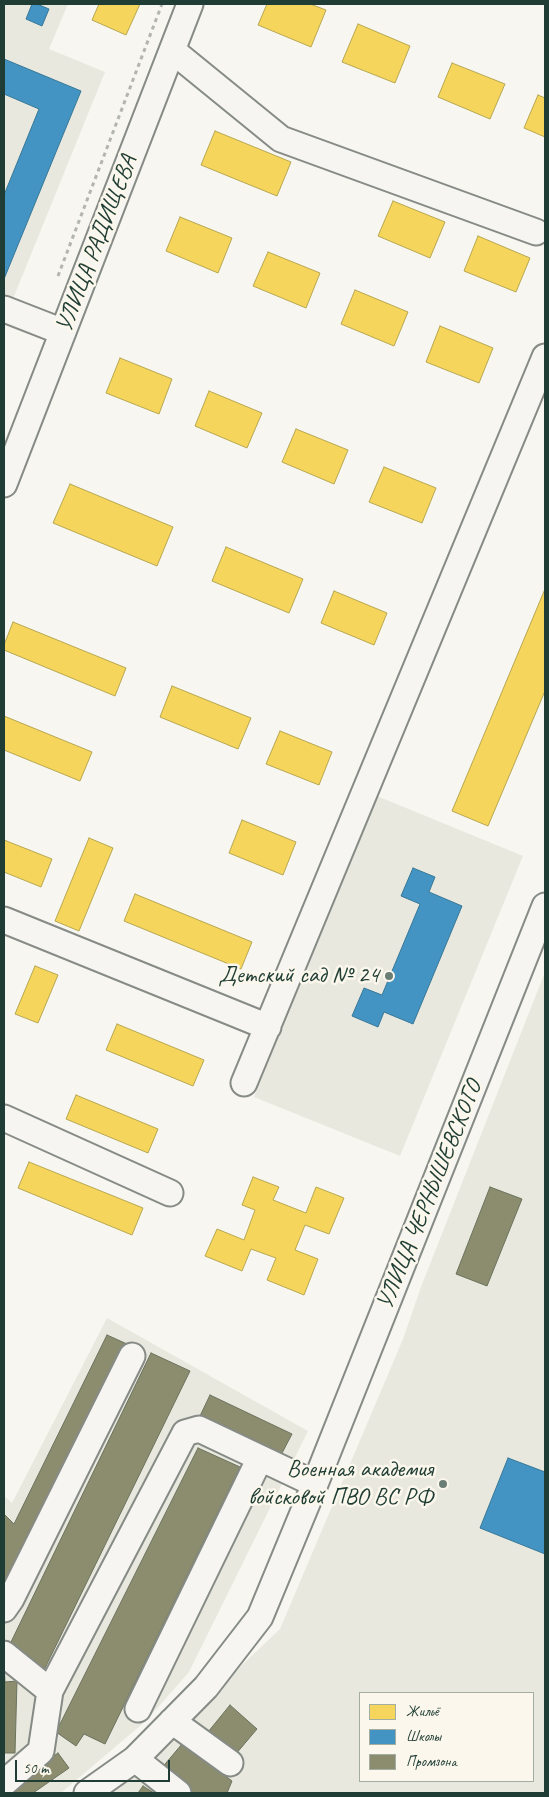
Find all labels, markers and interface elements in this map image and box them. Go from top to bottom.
street label: УЛИЦА РАДИЩЕВА [50,152,144,336]
place label: Детский сад № 24 [218,962,379,990]
marker: Детский сад № 24 [383,970,395,982]
street label: УЛИЦА ЧЕРНЫШЕВСКОГО [371,1076,489,1314]
place label: Военная академия войсковой ПВО ВС РФ [248,1456,433,1512]
marker: Военная академия войсковой ПВО ВС РФ [437,1478,449,1490]
legend [359,1692,534,1782]
text: Жильё [406,1702,439,1721]
text: Школы [406,1727,441,1746]
scale bar [18,1750,172,1782]
text: Промзона [406,1752,457,1771]
text: 50 m [23,1759,49,1778]

